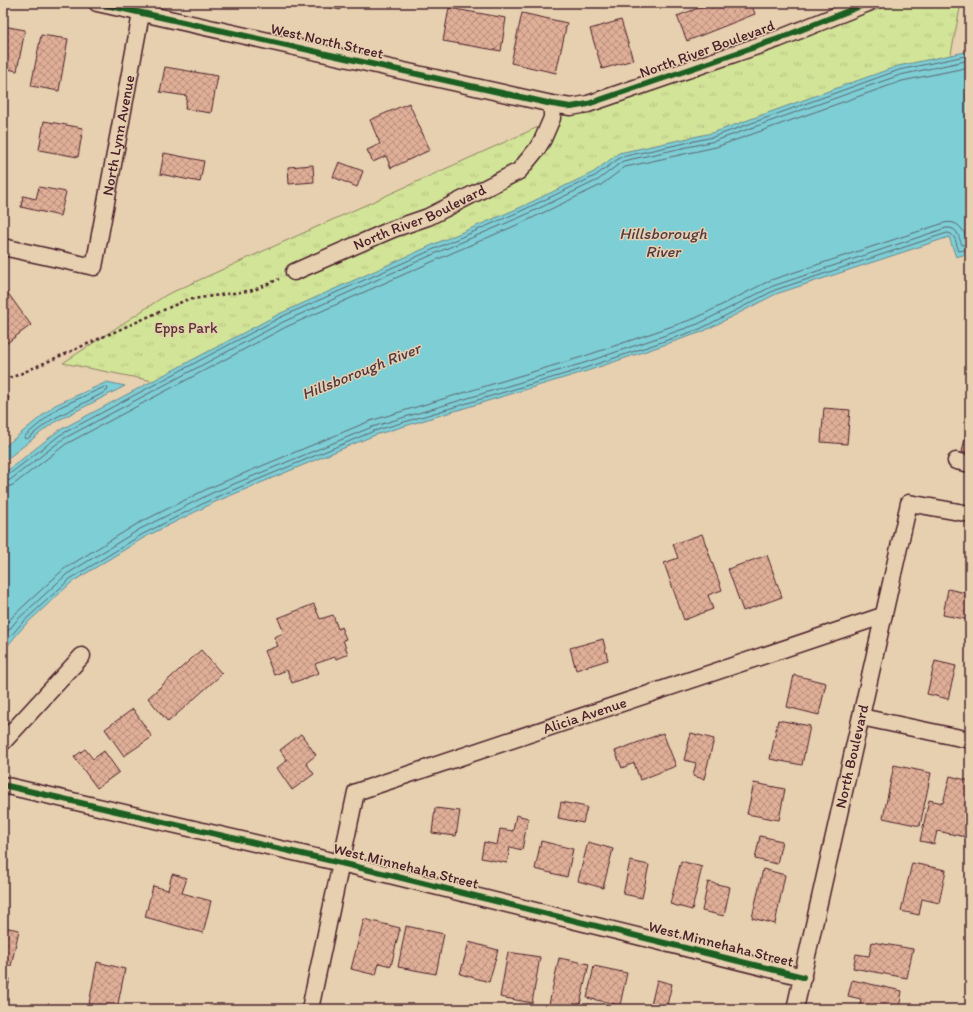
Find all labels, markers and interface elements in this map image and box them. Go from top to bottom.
street label: North River Boulevard [637,16,777,82]
street label: West North Street [269,19,386,63]
street label: North Lynn Avenue [98,74,138,197]
street label: North River Boulevard [351,180,489,254]
water label: Hillsborough River [619,224,707,261]
park label: Epps Park [154,319,218,337]
water label: Hillsborough River [299,338,425,404]
street label: Alicia Avenue [541,693,629,738]
street label: North Boulevard [831,702,873,810]
street label: West Minnehaha Street [331,839,481,893]
street label: West Minnehaha Street [646,917,796,971]

